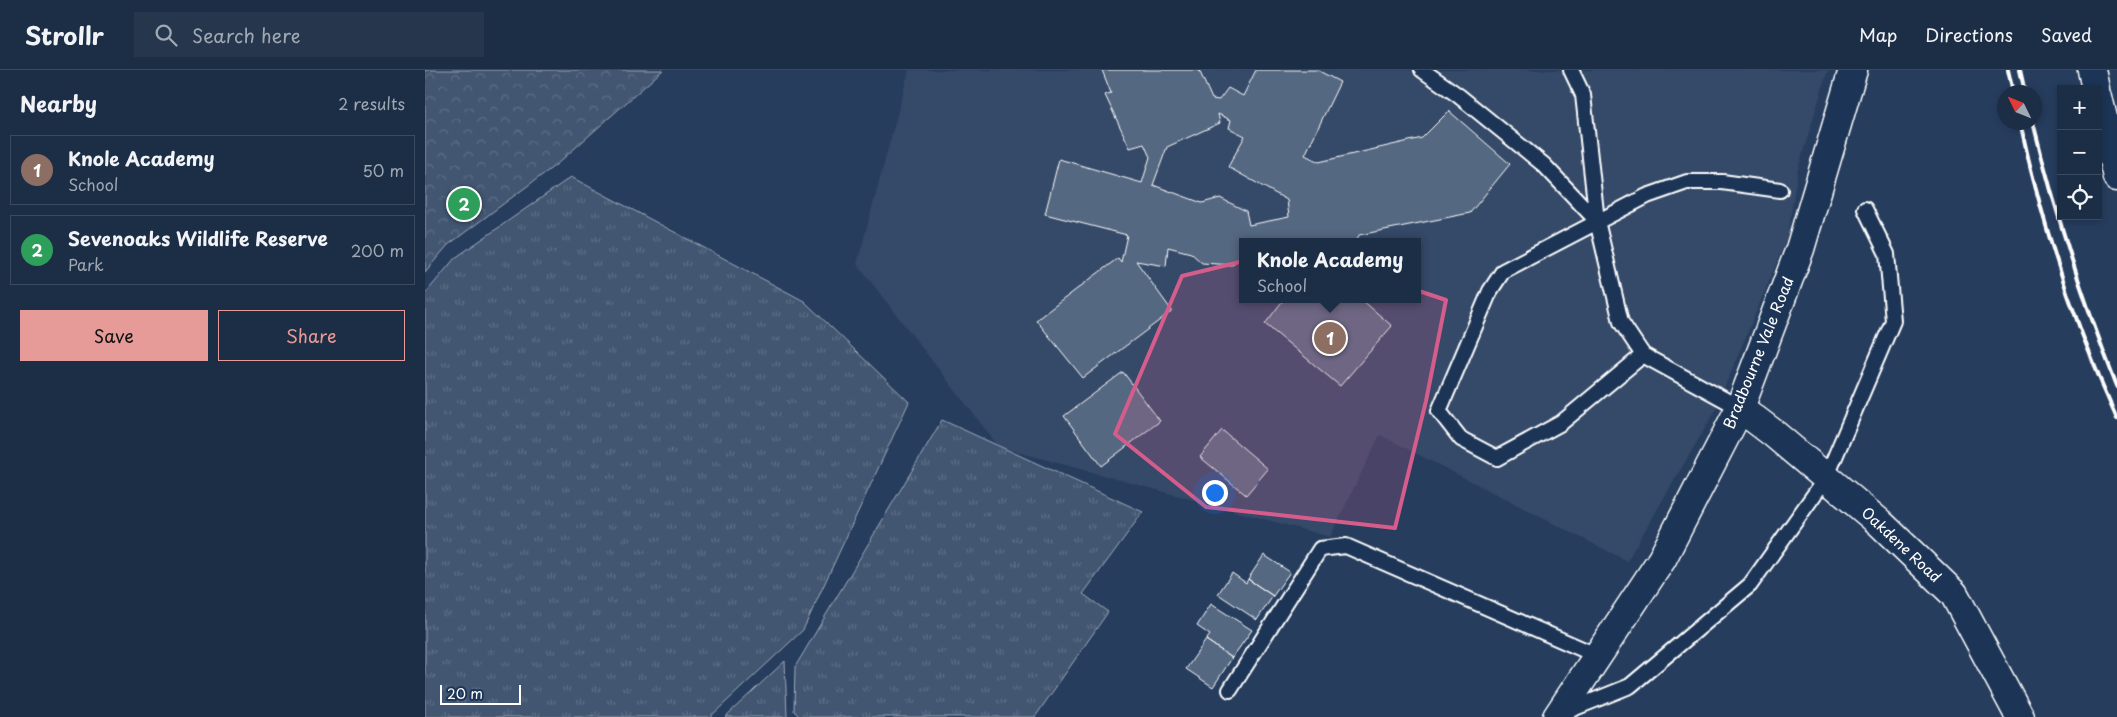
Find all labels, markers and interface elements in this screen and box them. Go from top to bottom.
search box [134,12,484,57]
text: Strollr [25,17,104,53]
icon: search [152,21,180,49]
text: Search here [192,21,301,49]
text: Map [1859,21,1897,48]
text: Directions [1925,21,2013,48]
text: Saved [2041,21,2092,48]
north arrow [1997,85,2042,130]
map controls [2057,85,2102,220]
button: + [2057,85,2102,130]
text: Nearby [20,87,97,119]
text: 2 results [338,91,405,115]
button: − [2057,130,2102,175]
text: Knole Academy [68,144,215,172]
text: 1 [33,158,41,182]
text: 50 m [363,158,404,182]
text: School [68,172,118,196]
button: locate [2057,175,2102,220]
pin: 2 [448,185,480,223]
text: Sevenoaks Wildlife Reserve [68,224,328,252]
text: 2 [31,238,43,262]
text: 200 m [351,238,404,262]
popup [1239,238,1421,303]
text: Knole Academy [1257,245,1403,273]
text: Park [68,252,104,276]
text: School [1257,273,1307,297]
street label: Bradbourne Vale Road [1717,273,1799,432]
button: Save [20,310,208,361]
button: Share [218,310,405,361]
pin: 1 [1314,319,1346,357]
your location [1202,480,1228,506]
street label: Oakdene Road [1857,501,1947,587]
scale bar [440,682,521,705]
text: 20 m [447,683,483,704]

